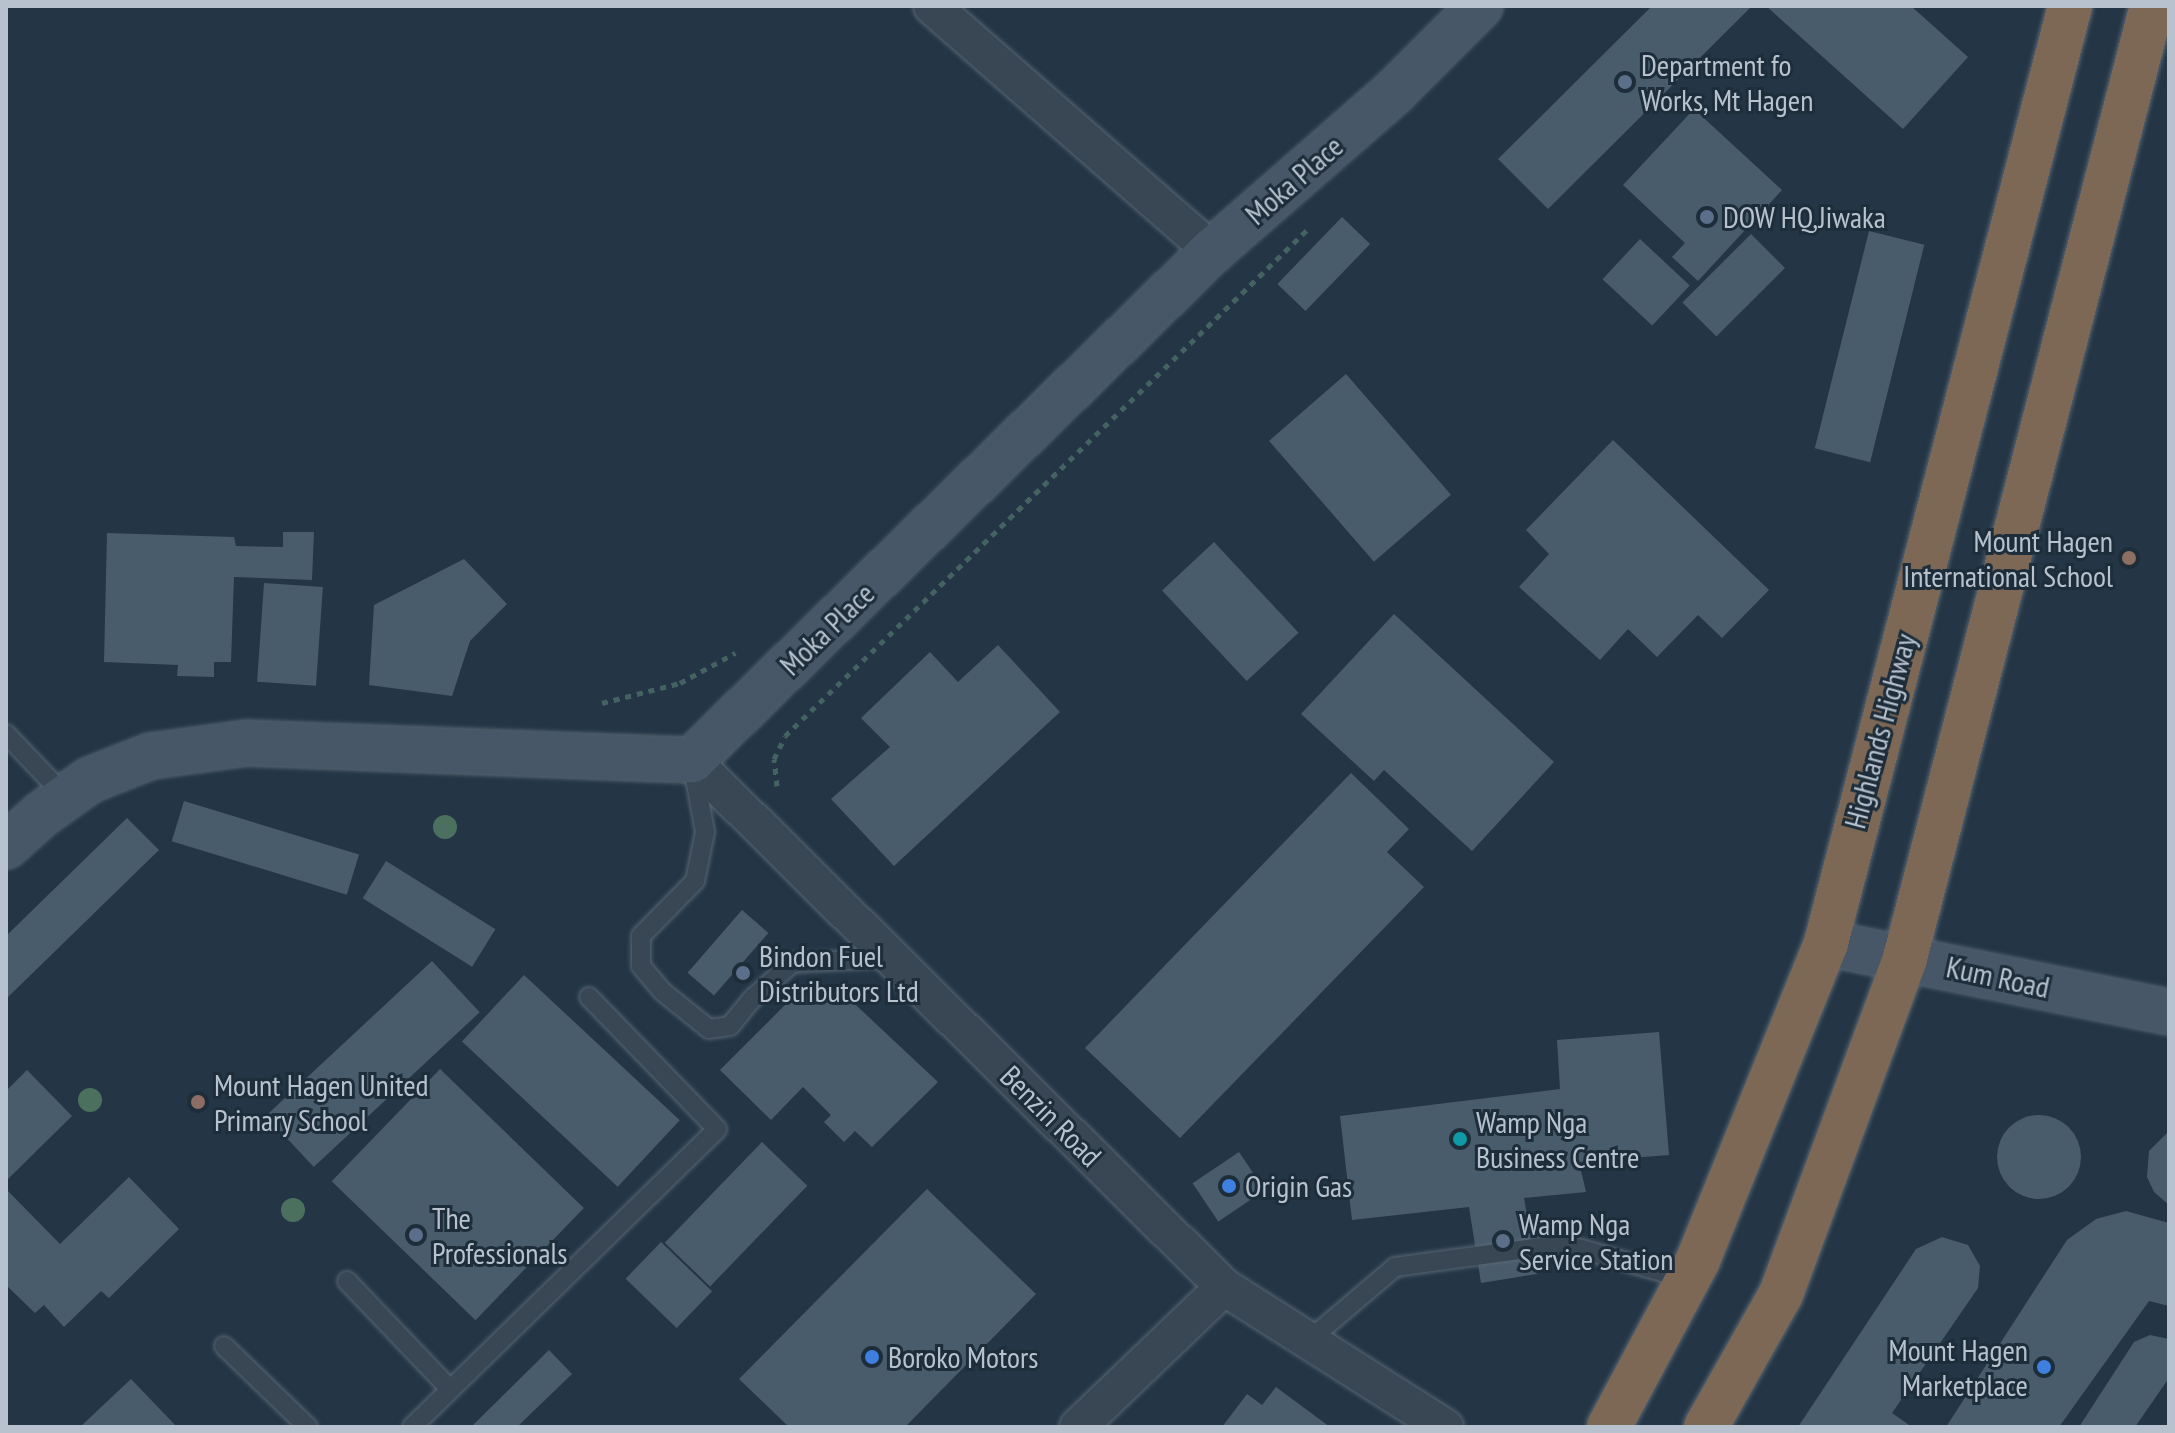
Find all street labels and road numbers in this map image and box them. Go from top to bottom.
street label: Moka Place [1238,128,1350,232]
street label: Moka Place [772,575,882,683]
street label: Highlands Highway [1837,630,1923,832]
street label: Kum Road [1943,949,2053,1005]
street label: Benzin Road [993,1058,1109,1174]

